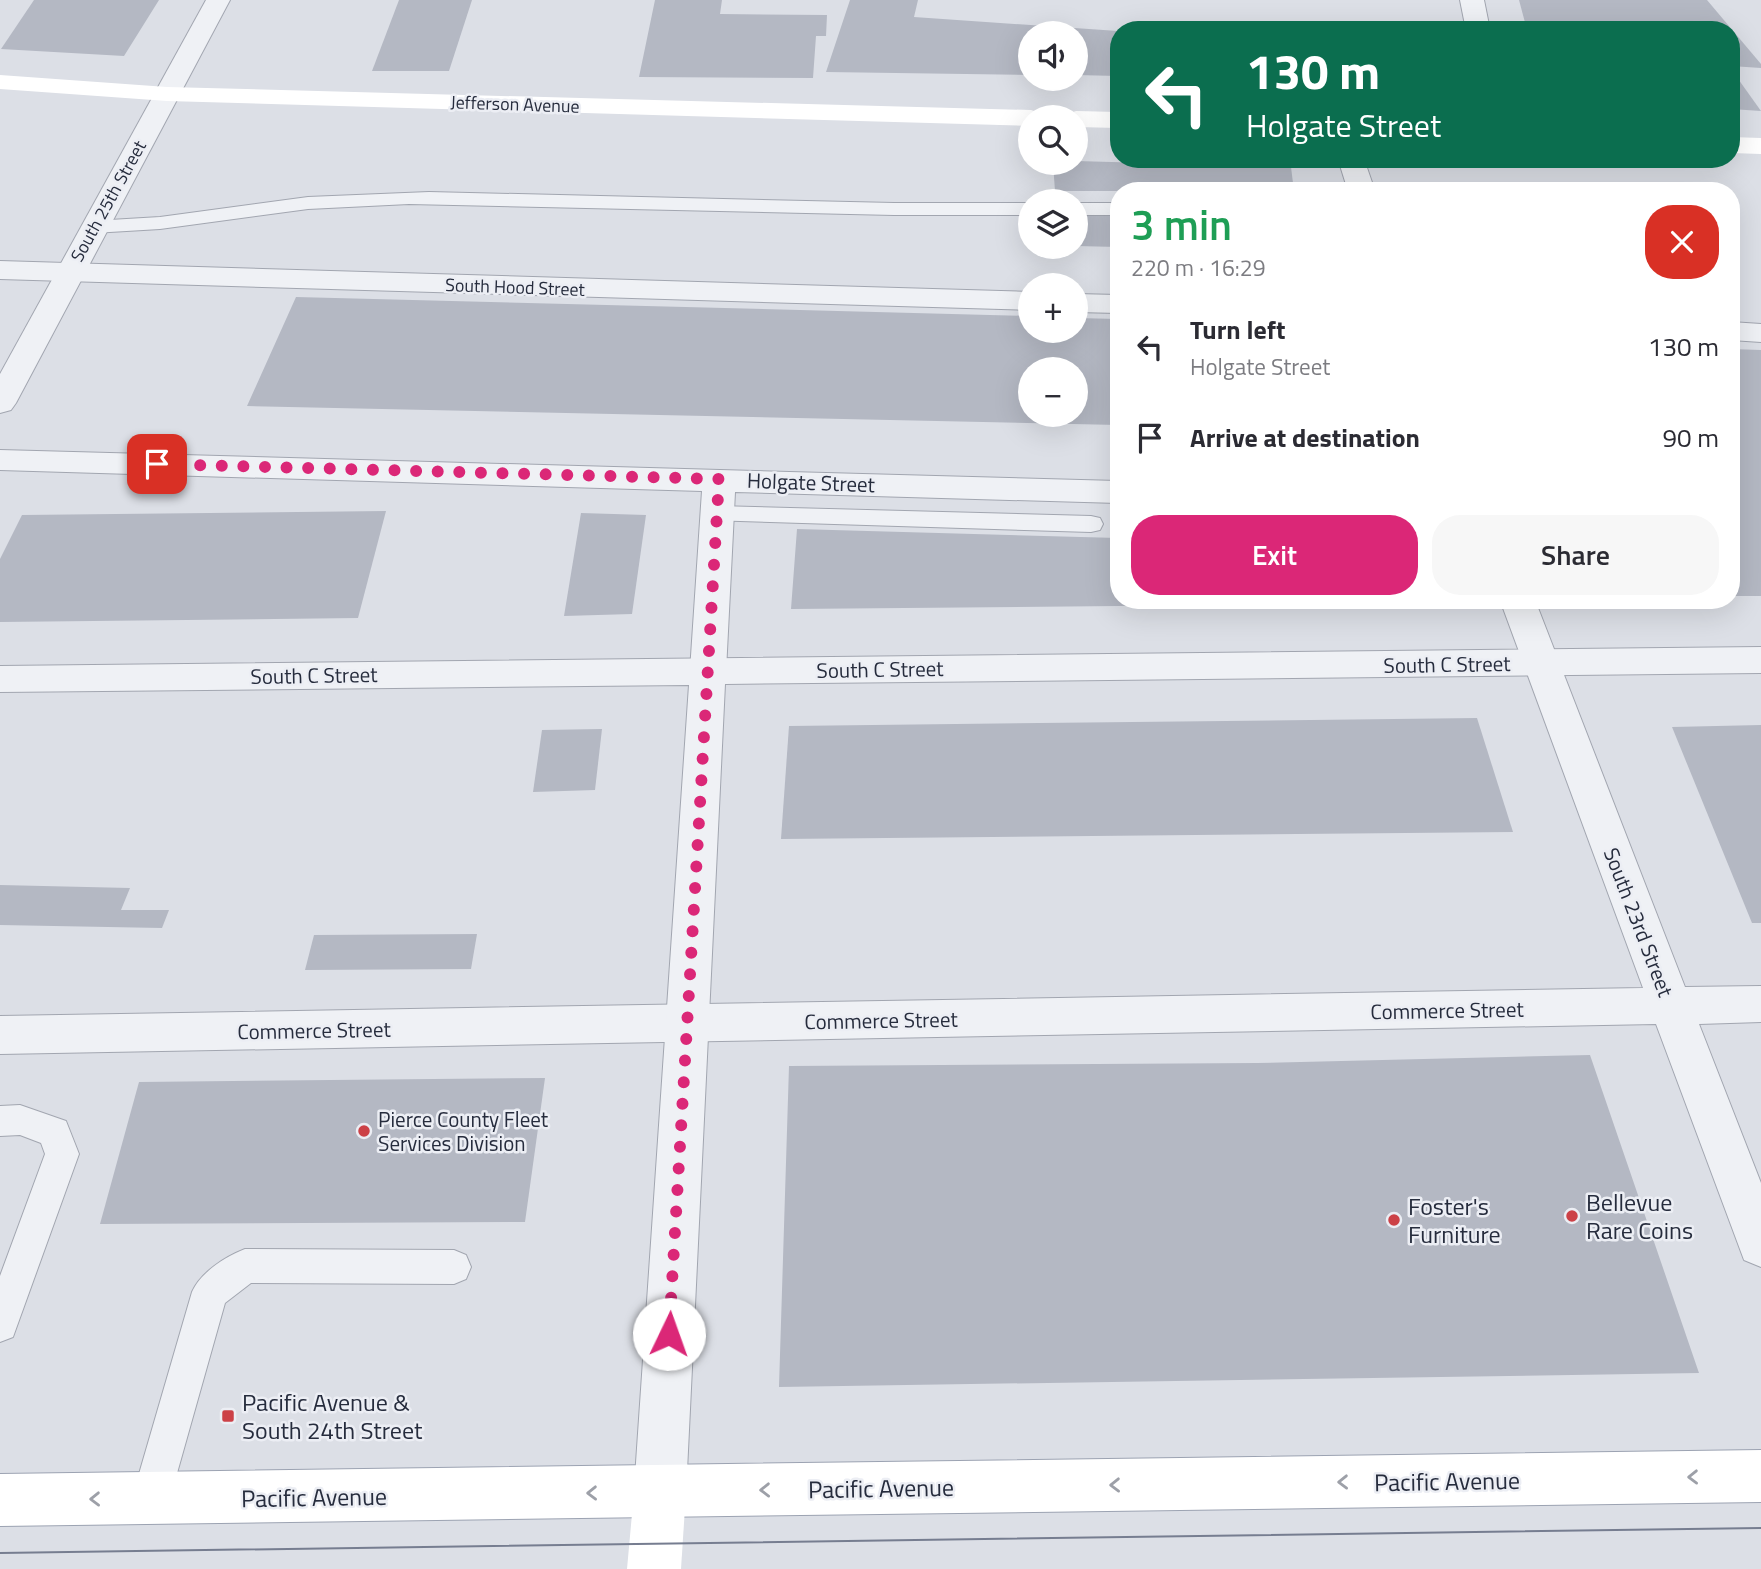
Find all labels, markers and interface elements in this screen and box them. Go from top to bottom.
map controls [1018,21,1088,427]
button: sound [1018,21,1088,91]
text: 130 m [1246,33,1380,108]
icon: left [1131,49,1222,140]
street label: Jefferson Avenue [450,88,580,120]
text: Holgate Street [1246,101,1441,149]
button: search [1018,105,1088,175]
street label: South 25th Street [63,135,153,267]
button: layers [1018,189,1088,259]
text: 3 min [1131,192,1232,256]
button: close [1645,205,1719,279]
text: 220 m · 16:29 [1131,250,1266,285]
street label: South Hood Street [445,271,586,303]
button: + [1018,273,1088,343]
text: Turn left [1190,310,1285,349]
text: 130 m [1648,327,1719,366]
icon: left [1131,328,1169,366]
text: Holgate Street [1190,349,1330,384]
button: − [1018,357,1088,427]
text: Arrive at destination [1190,418,1420,457]
text: 90 m [1662,418,1719,457]
icon: arrive [1131,419,1169,457]
pin [127,434,187,494]
icon: arrive [138,445,176,483]
street label: Holgate Street [746,464,876,500]
button: Exit [1131,515,1418,595]
button: Share [1432,515,1719,595]
street label: South C Street [1383,647,1511,681]
street label: South C Street [816,652,944,686]
street label: South C Street [250,658,378,692]
street label: South 23rd Street [1596,843,1682,1002]
street label: Commerce Street [1370,993,1525,1027]
street label: Commerce Street [804,1003,959,1037]
street label: Commerce Street [237,1013,392,1047]
place label: Pierce County Fleet Services Division [378,1103,549,1159]
marker: Pierce County Fleet Services Division [356,1123,372,1139]
place label: Bellevue Rare Coins [1586,1184,1693,1248]
place label: Foster's Furniture [1408,1188,1501,1252]
marker: Bellevue Rare Coins [1564,1208,1580,1224]
marker: Foster's Furniture [1386,1212,1402,1228]
position arrow [632,1297,706,1371]
place label: Pacific Avenue & South 24th Street [242,1384,423,1448]
marker: Pacific Avenue & South 24th Street [220,1408,236,1424]
street label: Pacific Avenue [1374,1462,1520,1500]
street label: Pacific Avenue [808,1469,954,1507]
one-way arrow [1687,1470,1698,1485]
one-way arrow [1337,1474,1348,1490]
one-way arrow [1110,1477,1120,1493]
street label: Pacific Avenue [241,1478,387,1516]
one-way arrow [760,1482,770,1498]
one-way arrow [586,1485,596,1501]
one-way arrow [89,1491,99,1507]

